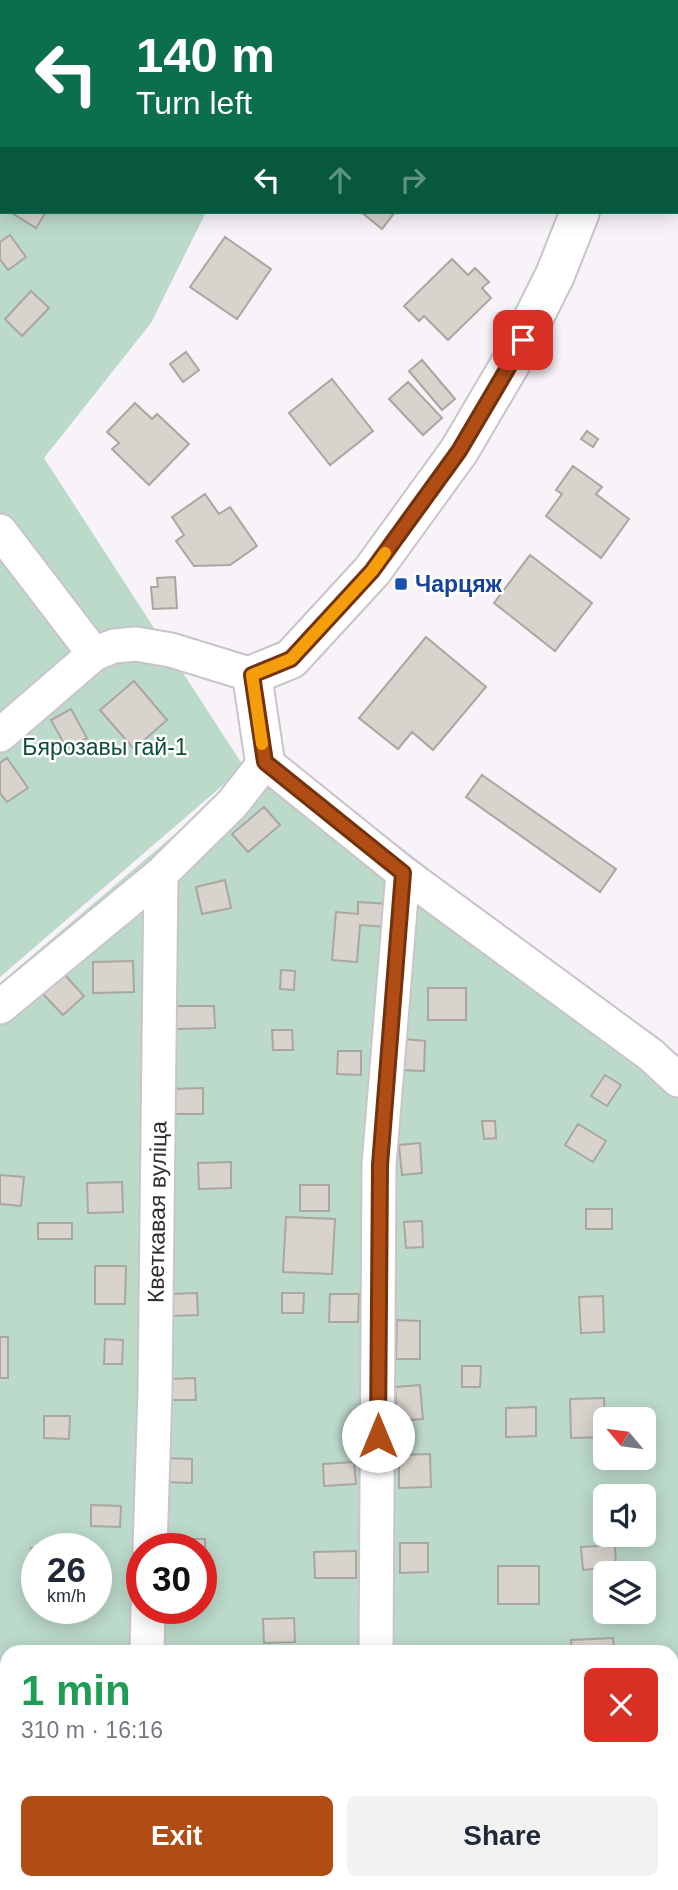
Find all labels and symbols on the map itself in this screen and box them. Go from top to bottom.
pin [493,310,553,370]
place label: Чарцяж [415,571,503,597]
marker: Чарцяж [393,576,409,592]
park label: Бярозавы гай-1 [22,734,188,760]
street label: Кветкавая вуліца [142,1121,172,1303]
position arrow [341,1399,415,1473]
north arrow [593,1407,656,1470]
speed limit sign: 30 [126,1533,217,1624]

